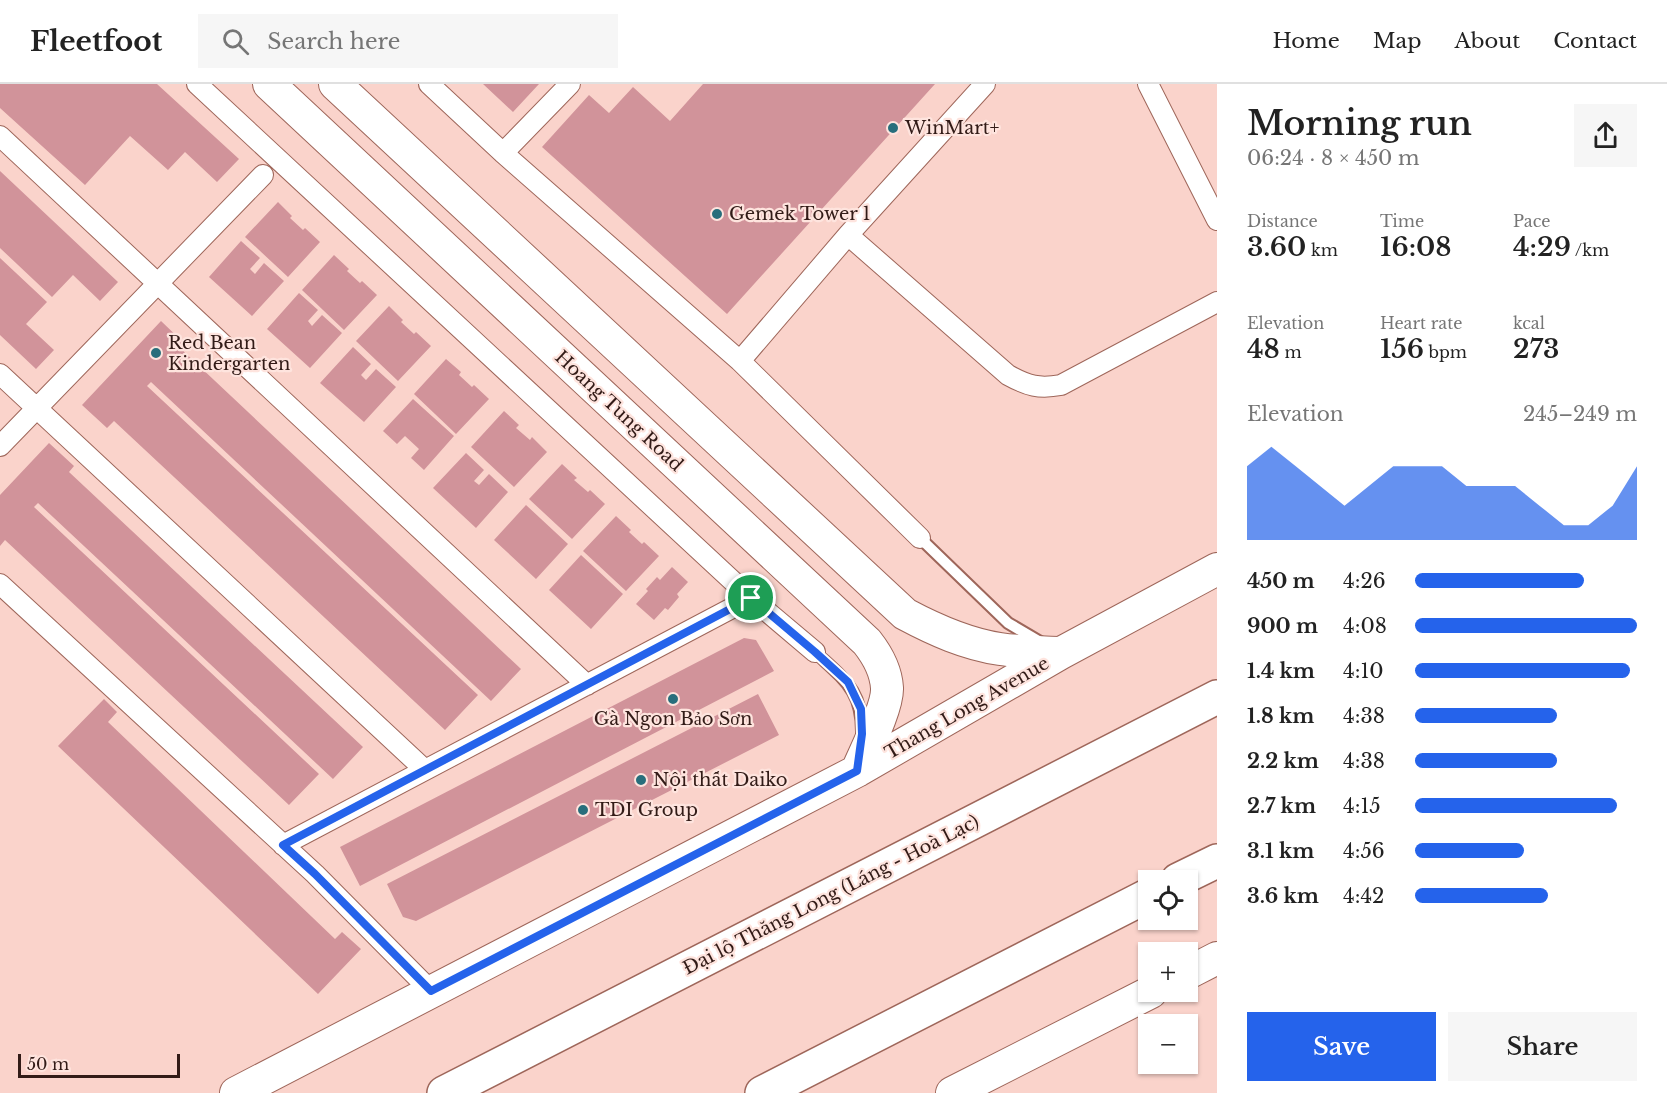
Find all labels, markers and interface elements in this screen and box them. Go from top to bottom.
search box [198,14,618,68]
text: Fleetfoot [30,24,162,59]
icon: search [219,25,252,58]
text: Search here [267,28,400,55]
text: Home [1273,28,1340,54]
text: Map [1373,28,1421,54]
text: About [1454,28,1520,54]
text: Contact [1553,28,1637,54]
text: Morning run [1247,103,1472,144]
button: share [1574,104,1637,167]
place label: WinMart+ [904,117,1000,139]
marker: WinMart+ [886,121,900,135]
text: 06:24 · 8 × 450 m [1247,146,1420,170]
place label: Gemek Tower 1 [729,203,871,225]
marker: Gemek Tower 1 [710,207,724,221]
text: Distance [1247,211,1318,231]
text: Time [1380,211,1424,231]
text: Pace [1513,211,1550,231]
text: 3.60 [1247,231,1306,263]
text: 16:08 [1380,231,1452,263]
text: 4:29 [1513,231,1571,263]
text: km [1306,240,1338,260]
text: /km [1571,240,1609,260]
text: Elevation [1247,313,1324,333]
text: Heart rate [1380,313,1462,333]
text: kcal [1513,313,1545,333]
place label: Red Bean Kindergarten [168,332,290,375]
text: 48 [1247,333,1280,365]
text: 156 [1380,333,1424,365]
text: 273 [1513,333,1559,365]
text: m [1280,342,1302,362]
text: bpm [1424,342,1467,362]
marker: Red Bean Kindergarten [149,346,163,360]
street label: Hoang Tung Road [550,346,688,476]
text: Elevation [1247,402,1344,426]
text: 245–249 m [1523,402,1637,426]
text: 450 m [1247,569,1315,593]
text: 4:26 [1343,569,1386,593]
pin [725,572,776,623]
icon: arrive [734,581,767,614]
text: 900 m [1247,614,1318,638]
text: 4:08 [1343,614,1387,638]
street label: Thang Long Avenue [881,652,1053,764]
text: 1.4 km [1247,659,1315,683]
text: 4:10 [1343,659,1384,683]
marker: Gà Ngon Bảo Sơn [666,692,680,706]
text: 1.8 km [1247,704,1314,728]
text: 4:38 [1343,704,1385,728]
place label: Gà Ngon Bảo Sơn [594,708,752,730]
text: 2.2 km [1247,749,1319,773]
text: 4:38 [1343,749,1385,773]
place label: Nội thất Daiko [653,769,788,791]
marker: Nội thất Daiko [634,773,648,787]
text: 2.7 km [1247,794,1316,818]
text: 4:15 [1343,794,1381,818]
place label: TDI Group [595,799,698,821]
marker: TDI Group [576,803,590,817]
street label: Đại lộ Thăng Long (Láng - Hoà Lạc) [679,810,983,980]
text: 3.1 km [1247,839,1314,863]
text: 4:56 [1343,839,1385,863]
map controls [1138,870,1198,1074]
button: locate [1138,870,1198,930]
text: 3.6 km [1247,884,1319,908]
text: 4:42 [1343,884,1384,908]
button: + [1138,942,1198,1002]
button: Save [1247,1012,1436,1081]
button: Share [1448,1012,1637,1081]
button: − [1138,1014,1198,1074]
scale bar [18,1051,180,1078]
text: 50 m [27,1054,69,1074]

